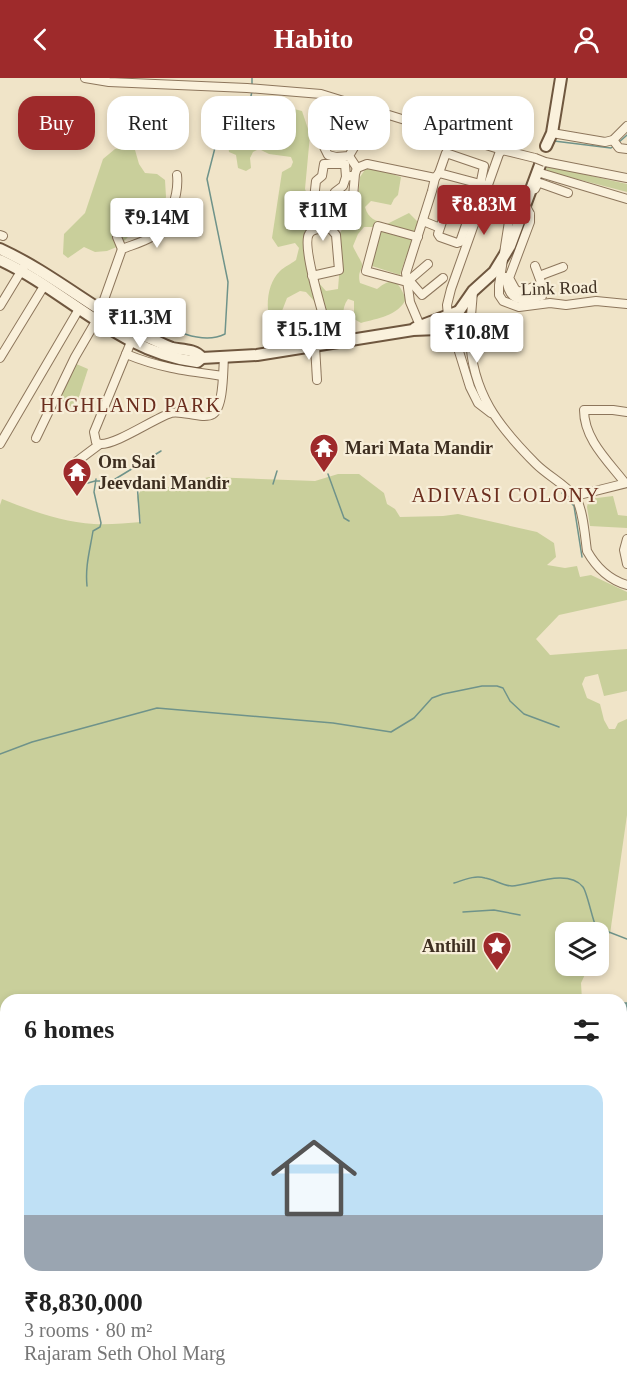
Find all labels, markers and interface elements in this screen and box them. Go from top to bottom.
icon: back [24,23,57,56]
icon: person [570,23,603,56]
text: Habito [274,24,353,54]
chip: Buy [18,96,95,150]
chip: Rent [107,96,189,150]
chip: Filters [201,96,296,150]
chip: New [308,96,390,150]
chip: Apartment [402,96,534,150]
pin: ₹8.83M [435,185,533,236]
pin: ₹11M [287,191,359,242]
text: ₹8.83M [451,193,517,215]
pin: ₹9.14M [108,198,206,249]
text: ₹11M [298,199,348,221]
text: ₹9.14M [124,206,190,228]
street label: Link Road [520,277,598,299]
pin: ₹11.3M [91,298,189,349]
text: ₹11.3M [108,306,172,328]
pin: ₹15.1M [260,310,358,361]
pin: ₹10.8M [428,313,526,364]
text: ₹15.1M [276,318,342,340]
text: ₹10.8M [444,321,510,343]
district label: HIGHLAND PARK [40,394,222,416]
temple icon: Mari Mata Mandir [308,432,340,474]
place label: Mari Mata Mandir [345,438,493,458]
place label: Om Sai Jeevdani Mandir [98,452,230,493]
temple icon: Om Sai Jeevdani Mandir [61,456,93,498]
district label: ADIVASI COLONY [412,484,600,506]
map controls [555,922,609,976]
button: layers [555,922,609,976]
place icon: Anthill [481,930,513,972]
place label: Anthill [422,936,476,956]
icon: filters [570,1014,603,1047]
text: 6 homes [24,1015,114,1044]
icon: home [260,1124,368,1232]
text: ₹8,830,000 [24,1288,143,1317]
text: 3 rooms · 80 m² [24,1319,152,1341]
text: Rajaram Seth Ohol Marg [24,1342,225,1364]

